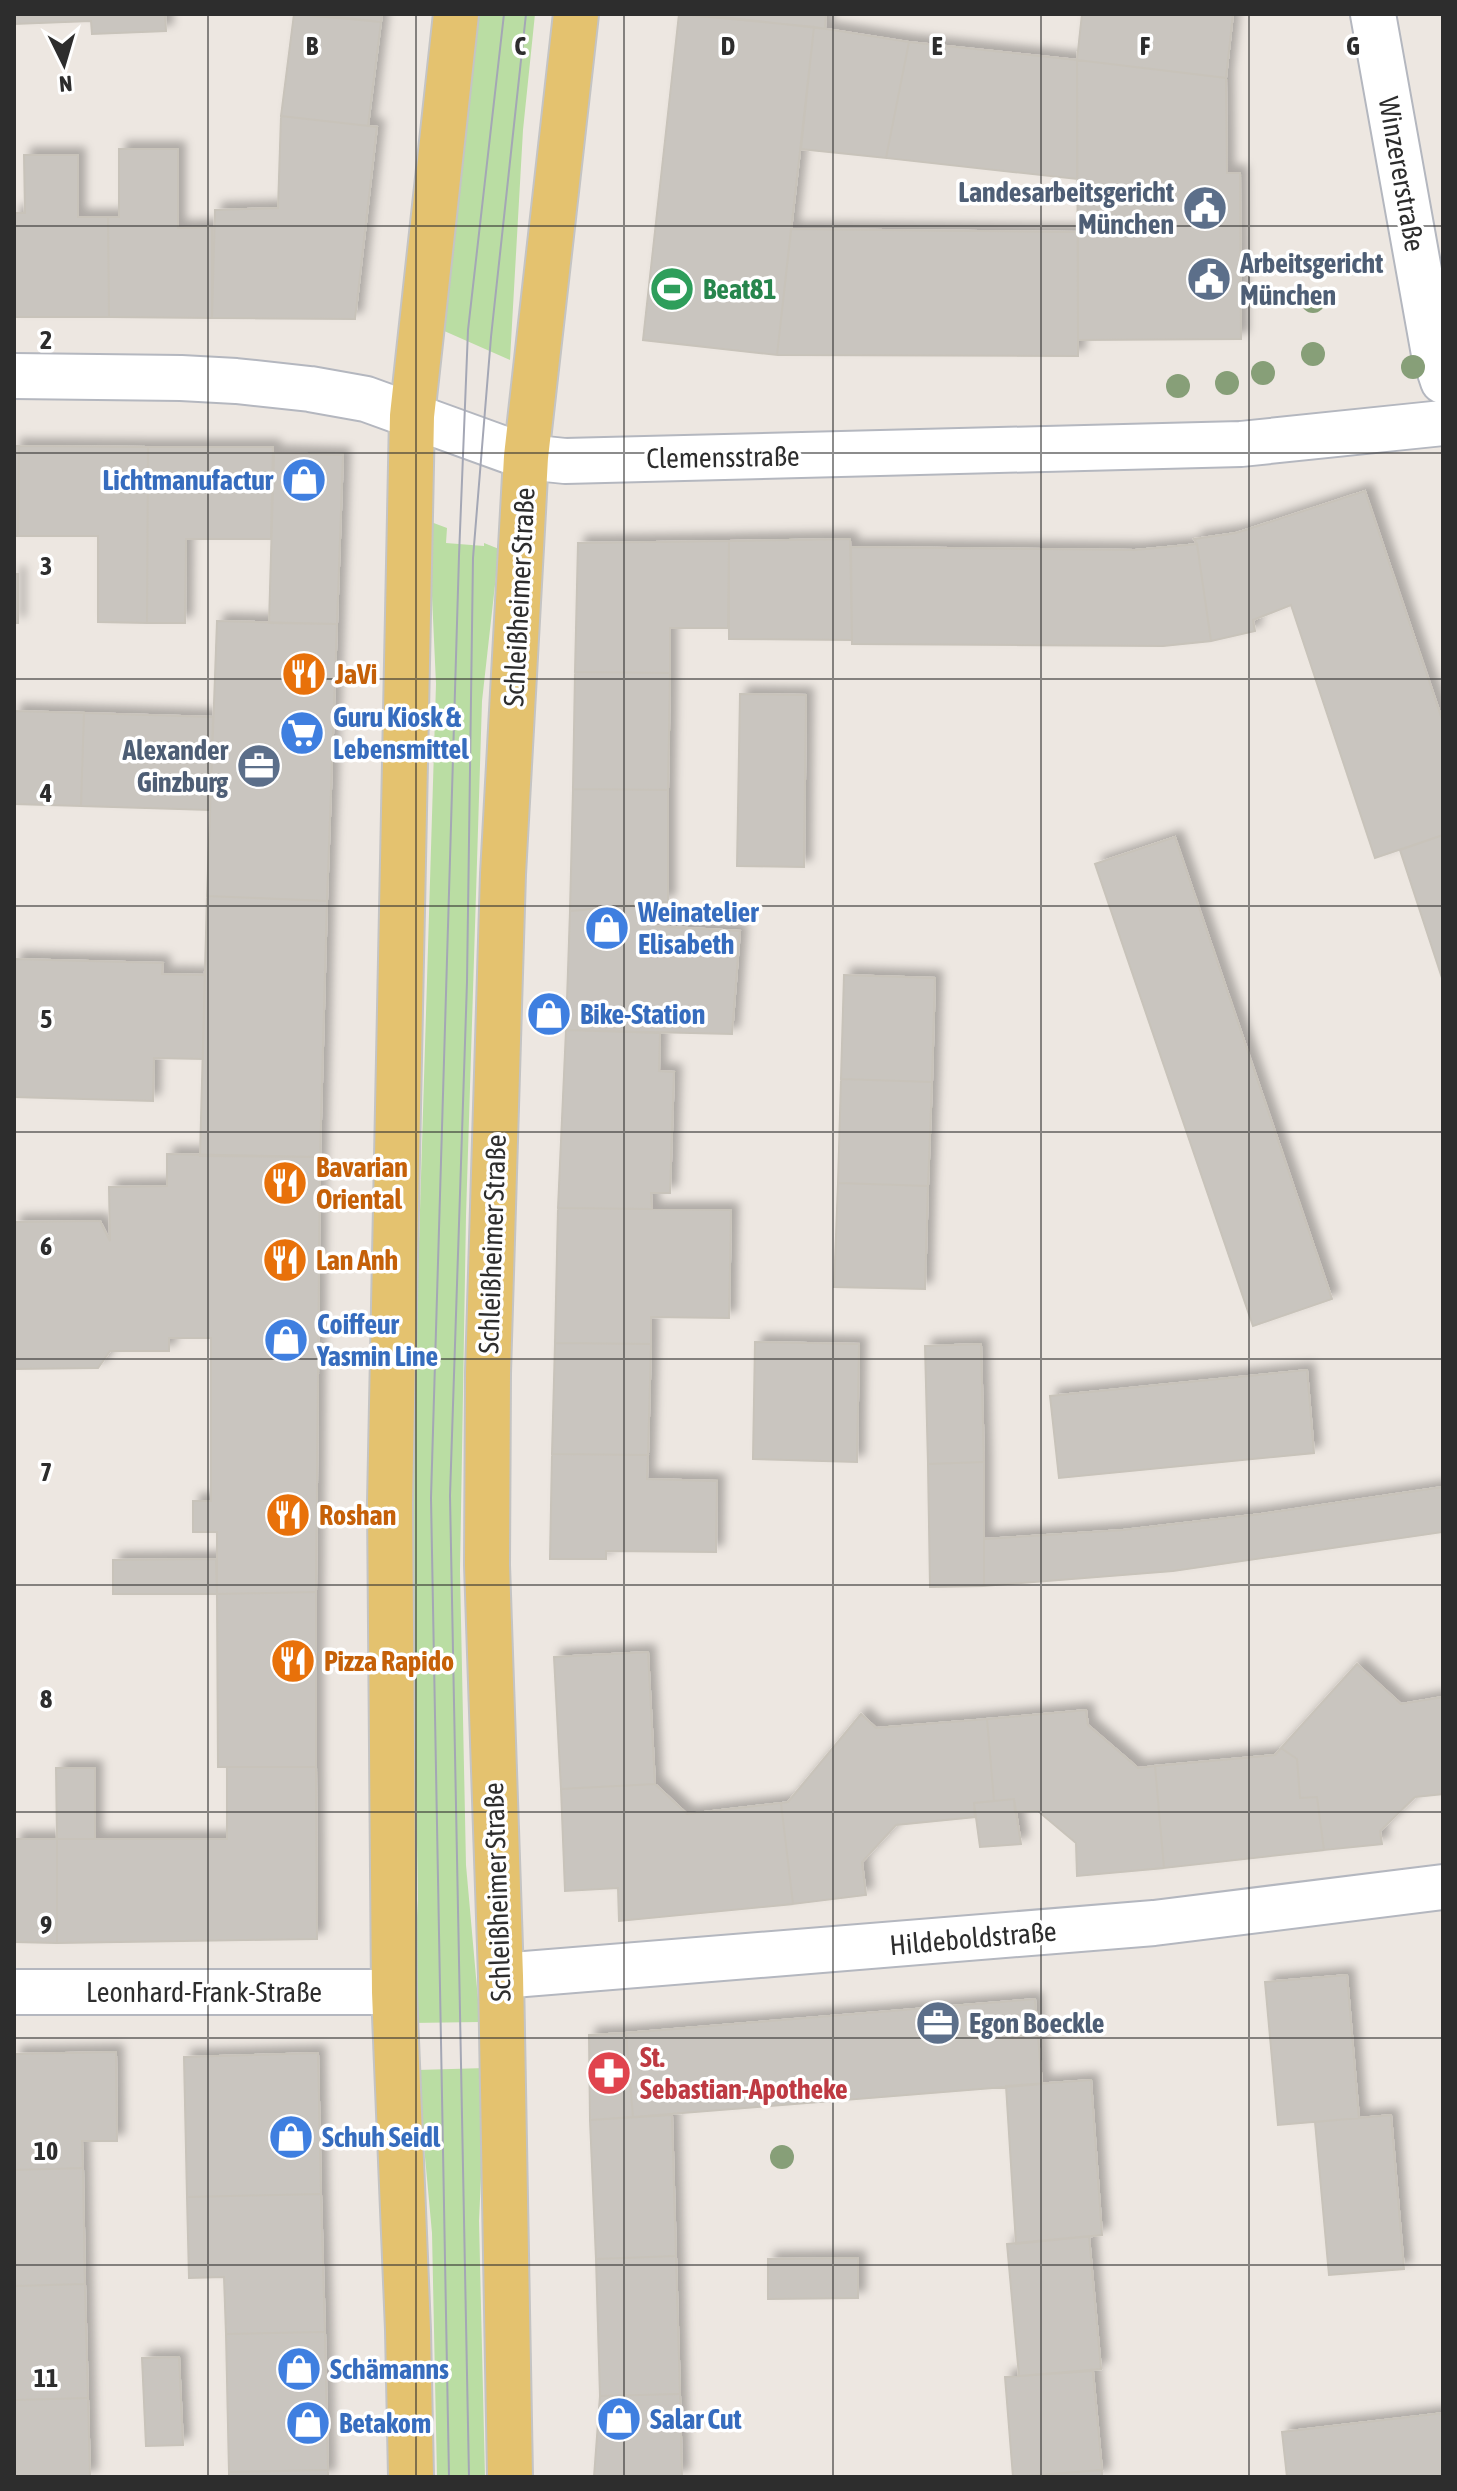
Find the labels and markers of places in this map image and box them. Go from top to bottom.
place label: Landesarbeitsgericht München [958,176,1174,240]
public building icon: Landesarbeitsgericht München [1181,184,1229,232]
place label: Arbeitsgericht München [1239,247,1383,311]
public building icon: Arbeitsgericht München [1185,255,1233,303]
sports icon: Beat81 [648,265,696,313]
place label: Beat81 [703,273,776,305]
shop icon: Lichtmanufactur [280,456,328,504]
place label: Lichtmanufactur [102,464,274,496]
restaurant icon: JaVi [280,650,328,698]
place label: JaVi [334,658,377,690]
place label: Guru Kiosk & Lebensmittel [333,701,469,765]
supermarket icon: Guru Kiosk & Lebensmittel [278,709,326,757]
place label: Alexander Ginzburg [122,734,229,798]
office icon: Alexander Ginzburg [235,742,283,790]
place label: Weinatelier Elisabeth [637,896,759,960]
shop icon: Weinatelier Elisabeth [583,904,631,952]
shop icon: Bike-Station [525,990,573,1038]
place label: Bike-Station [580,998,705,1030]
place label: Bavarian Oriental [316,1151,408,1215]
restaurant icon: Bavarian Oriental [261,1159,309,1207]
restaurant icon: Lan Anh [261,1236,309,1284]
place label: Lan Anh [316,1244,398,1276]
place label: Coiffeur Yasmin Line [316,1308,438,1372]
shop icon: Coiffeur Yasmin Line [262,1316,310,1364]
restaurant icon: Roshan [264,1491,312,1539]
place label: Roshan [319,1499,396,1531]
restaurant icon: Pizza Rapido [269,1637,317,1685]
place label: Pizza Rapido [324,1645,454,1677]
office icon: Egon Boeckle [914,1999,962,2047]
place label: Egon Boeckle [969,2007,1105,2039]
place label: St. Sebastian-Apotheke [640,2041,848,2105]
pharmacy icon: St. Sebastian-Apotheke [585,2049,633,2097]
shop icon: Schuh Seidl [267,2113,315,2161]
place label: Schuh Seidl [322,2121,441,2153]
shop icon: Schämanns [275,2345,323,2393]
place label: Schämanns [330,2353,449,2385]
shop icon: Salar Cut [595,2395,643,2443]
shop icon: Betakom [284,2399,332,2447]
place label: Salar Cut [650,2403,742,2435]
place label: Betakom [339,2407,431,2439]

